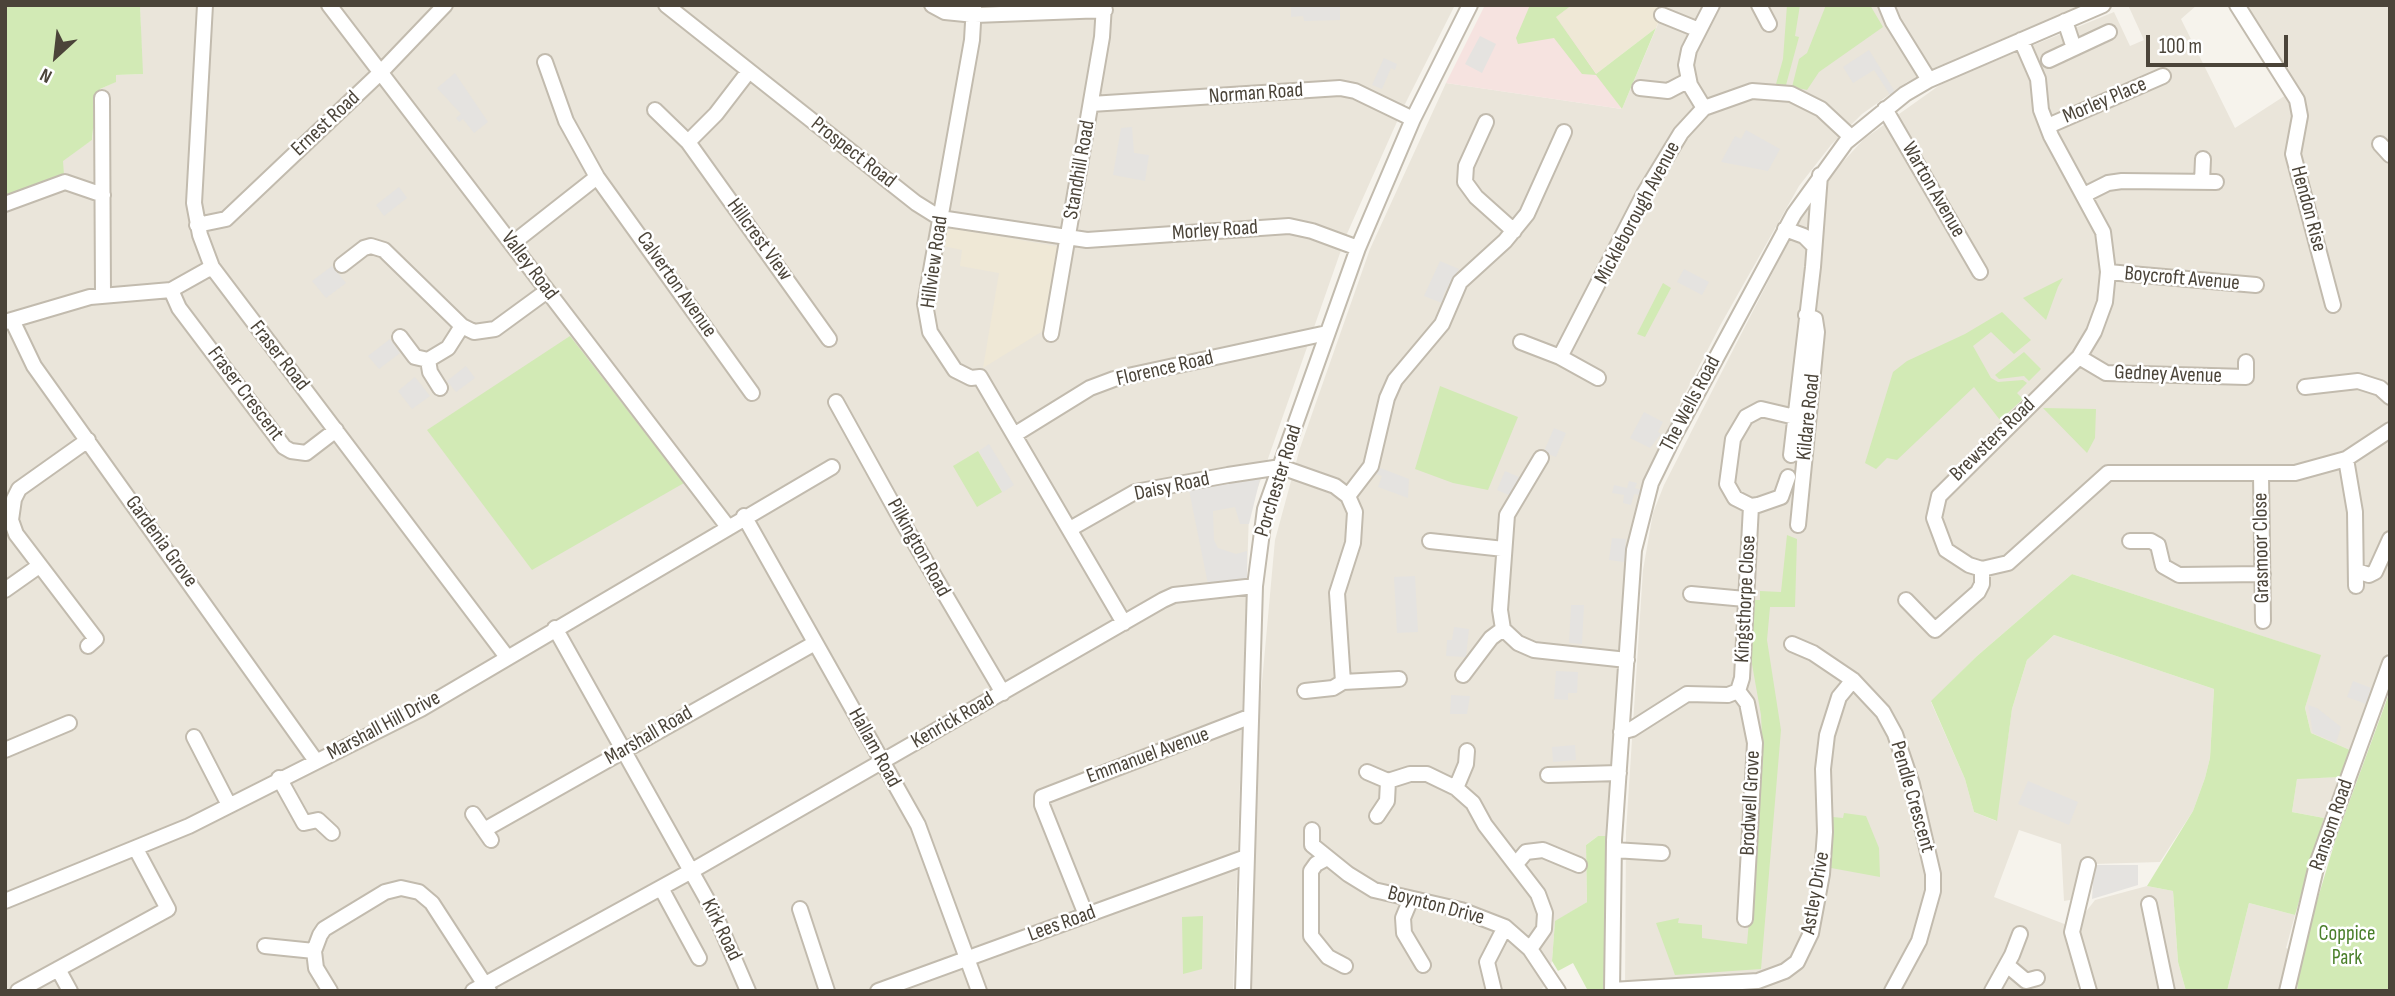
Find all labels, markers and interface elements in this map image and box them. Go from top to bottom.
north arrow [21,21,91,91]
scale bar [2150,21,2292,65]
text: 100 m [2159,34,2202,59]
text: N [36,63,56,88]
street label: Morley Place [2059,72,2151,130]
street label: Norman Road [1208,78,1304,110]
street label: Ernest Road [287,86,365,162]
street label: Prospect Road [805,112,901,194]
street label: Standhill Road [1059,118,1101,222]
street label: Mickleborough Avenue [1590,137,1686,289]
street label: Warton Avenue [1896,138,1970,242]
street label: Hendon Rise [2285,163,2331,255]
street label: Hillcrest View [721,194,797,286]
street label: Hillview Road [916,214,954,310]
street label: Morley Road [1171,215,1259,247]
street label: Valley Road [495,227,563,305]
street label: Calverton Avenue [630,227,722,343]
street label: Boycroft Avenue [2123,261,2241,297]
street label: Fraser Road [244,316,314,396]
street label: Fraser Crescent [201,342,289,446]
street label: Florence Road [1114,346,1216,392]
street label: The Wells Road [1655,352,1727,456]
street label: Gedney Avenue [2114,361,2222,389]
street label: Kildare Road [1792,373,1826,461]
street label: Brewsters Road [1945,393,2041,487]
street label: Porchester Road [1250,422,1308,540]
street label: Daisy Road [1132,467,1212,507]
street label: Gardenia Grove [119,491,203,593]
street label: Grasmoor Close [2248,492,2276,604]
street label: Pilkington Road [881,495,955,601]
street label: Kingsthorpe Close [1730,535,1762,663]
street label: Marshall Hill Drive [323,686,445,766]
street label: Kenrick Road [907,687,999,755]
street label: Marshall Road [601,701,697,771]
street label: Hallam Road [842,704,906,792]
street label: Emmanuel Avenue [1083,722,1213,790]
street label: Pendle Crescent [1884,738,1940,856]
street label: Brodwell Grove [1736,750,1766,856]
street label: Ransom Road [2305,776,2359,874]
street label: Astley Drive [1796,850,1836,936]
street label: Boynton Drive [1385,881,1487,931]
street label: Kirk Road [695,895,747,965]
street label: Lees Road [1025,900,1099,948]
park label: Coppice Park [2319,922,2375,972]

